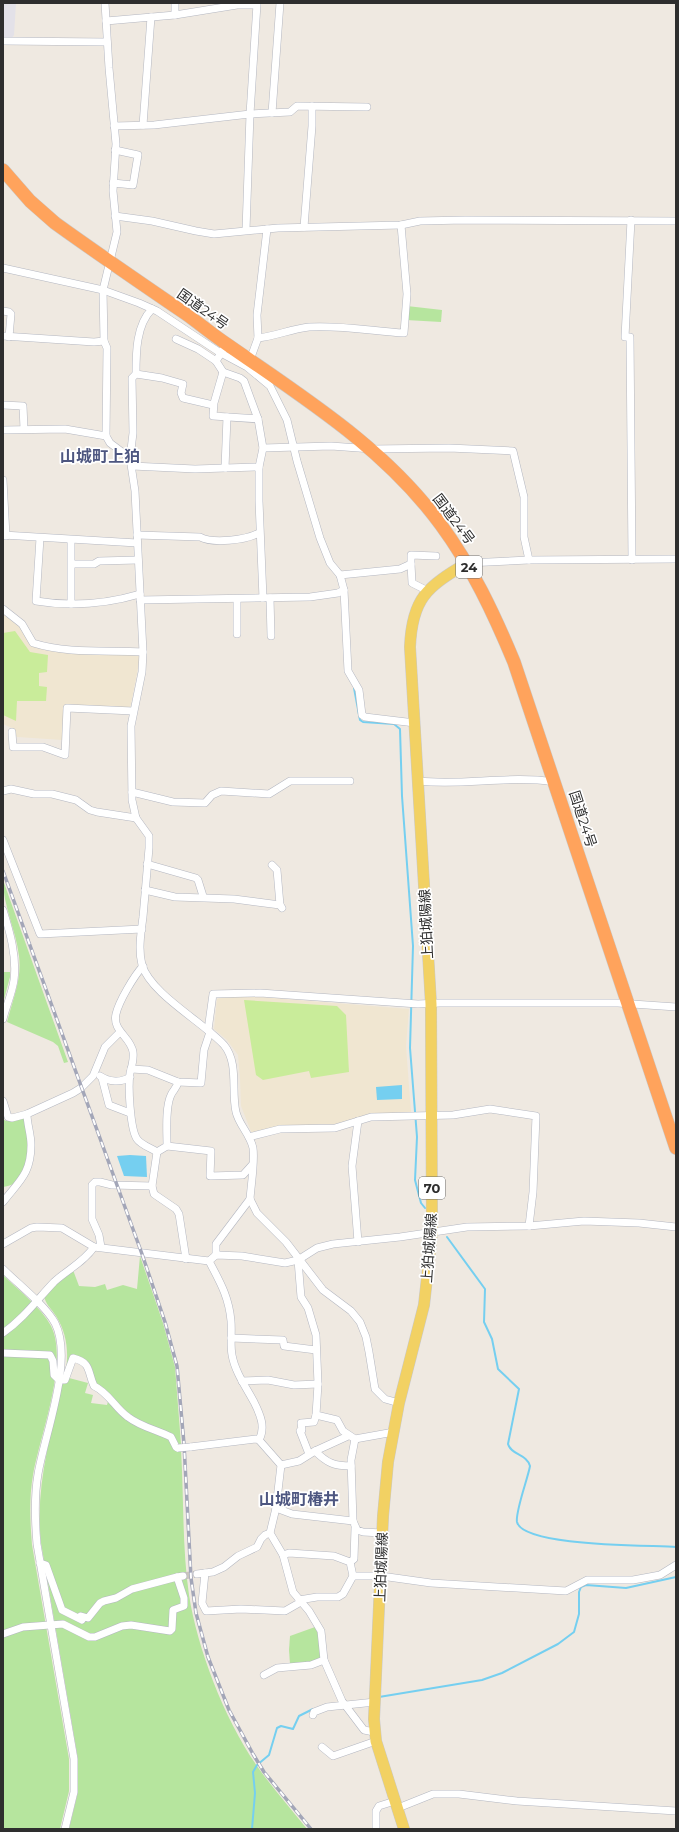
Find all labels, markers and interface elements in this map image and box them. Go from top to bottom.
street label: 国道24号 [174,285,232,333]
district label: 山城町上狛 [60,447,140,466]
street label: 国道24号 [429,490,479,548]
road number: 24 [456,556,482,578]
street label: 国道24号 [565,788,601,850]
street label: 上狛城陽線 [415,889,437,959]
road number: 70 [419,1177,445,1199]
street label: 上狛城陽線 [418,1212,440,1284]
district label: 山城町椿井 [259,1490,339,1509]
street label: 上狛城陽線 [371,1532,391,1602]

